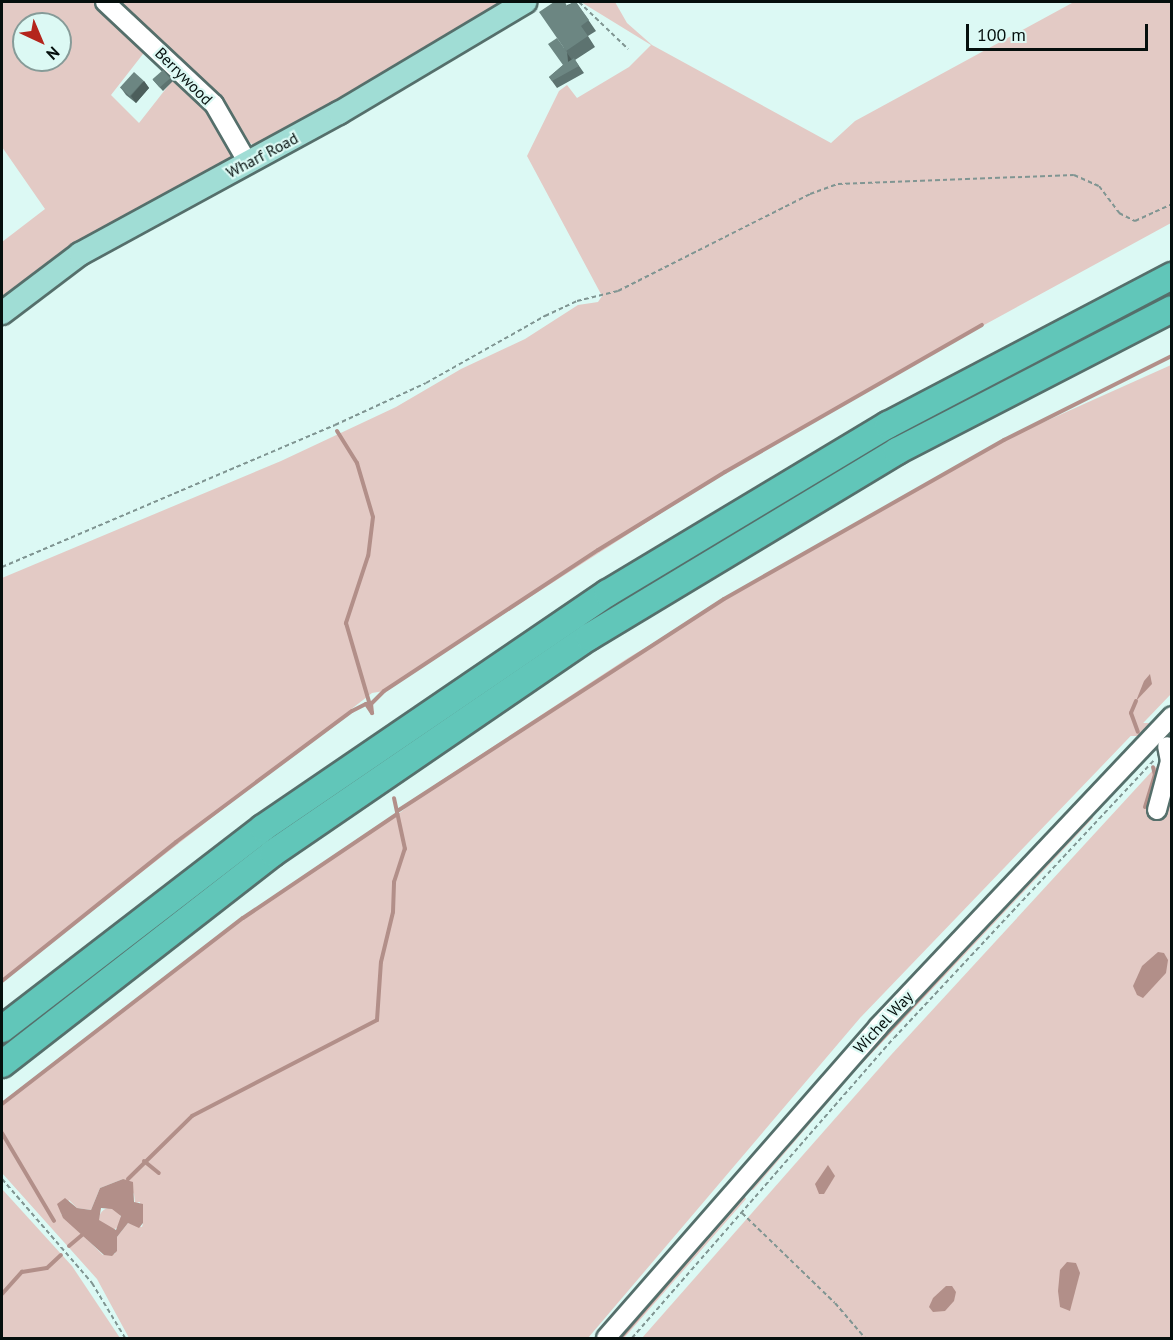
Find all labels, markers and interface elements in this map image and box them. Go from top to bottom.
north arrow [12,12,72,72]
scale bar [969,12,1150,50]
text: 100 m [977,23,1026,46]
text: N [42,43,64,64]
street label: Berrywood [151,43,217,109]
street label: Wharf Road [223,128,301,182]
street label: Wichel Way [849,987,917,1057]

